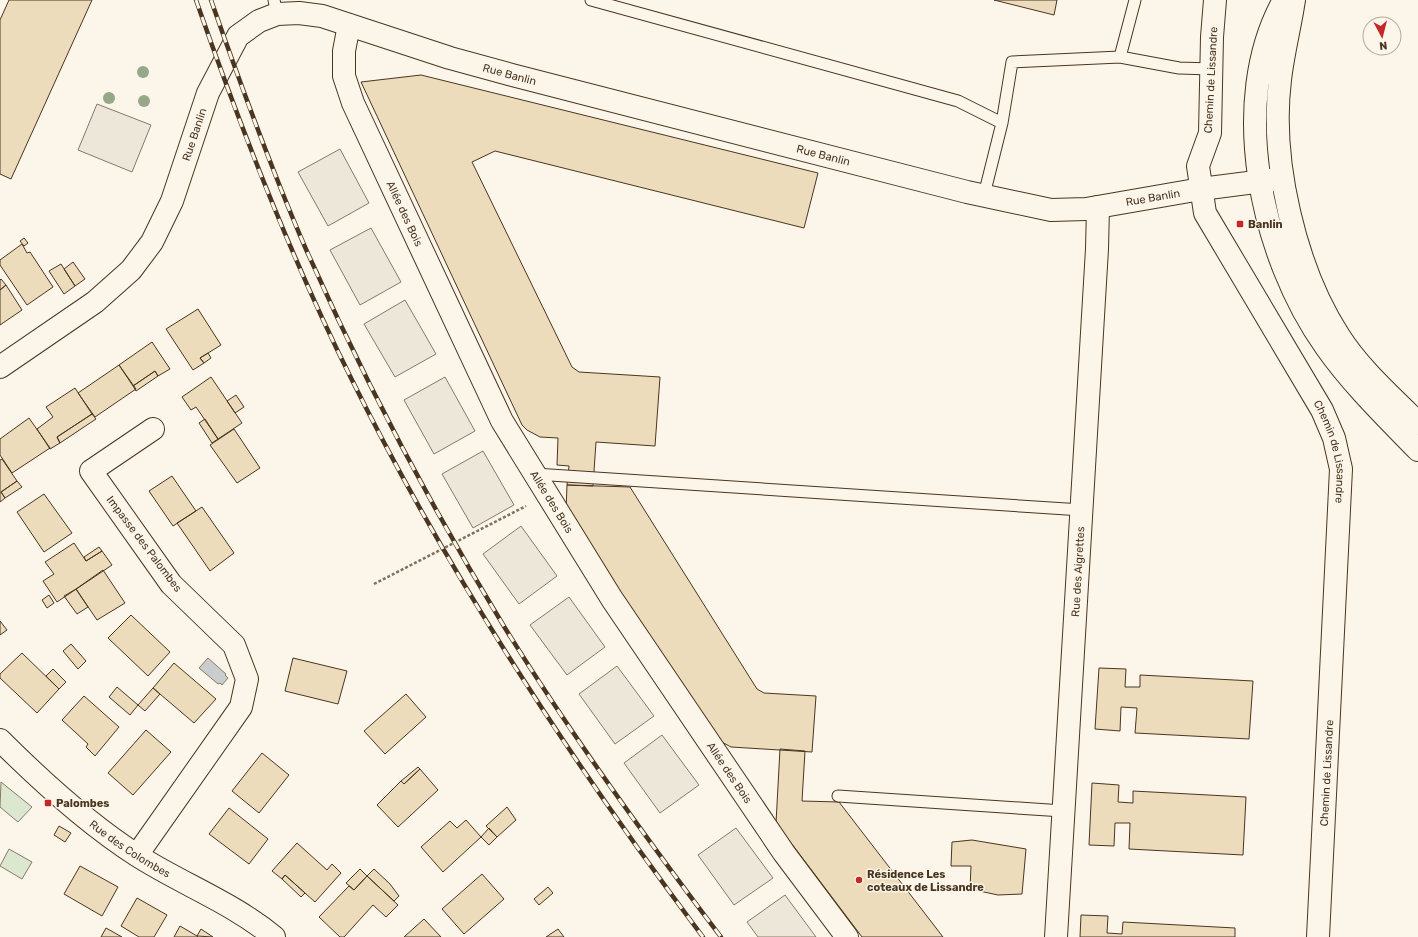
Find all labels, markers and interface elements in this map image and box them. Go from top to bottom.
north arrow [1362,16,1402,56]
street label: Chemin de Lissandre [1202,26,1220,134]
text: N [1378,38,1388,52]
street label: Rue Banlin [481,61,538,88]
street label: Rue Banlin [179,106,209,163]
street label: Rue Banlin [795,142,852,168]
street label: Allée des Bois [384,179,426,249]
street label: Rue Banlin [1125,186,1181,208]
place label: Banlin [1248,218,1283,231]
marker: Banlin [1235,219,1245,229]
street label: Chemin de Lissandre [1311,398,1348,504]
street label: Allée des Bois [528,468,576,536]
street label: Impasse des Palombes [104,494,185,595]
street label: Rue des Aigrettes [1069,526,1087,617]
street label: Chemin de Lissandre [1318,719,1336,827]
street label: Allée des Bois [704,740,755,806]
place label: Palombes [56,797,109,810]
marker: Palombes [43,798,53,808]
street label: Rue des Colombes [87,817,173,880]
place label: Résidence Les coteaux de Lissandre [867,868,984,894]
marker: Résidence Les coteaux de Lissandre [854,875,864,885]

